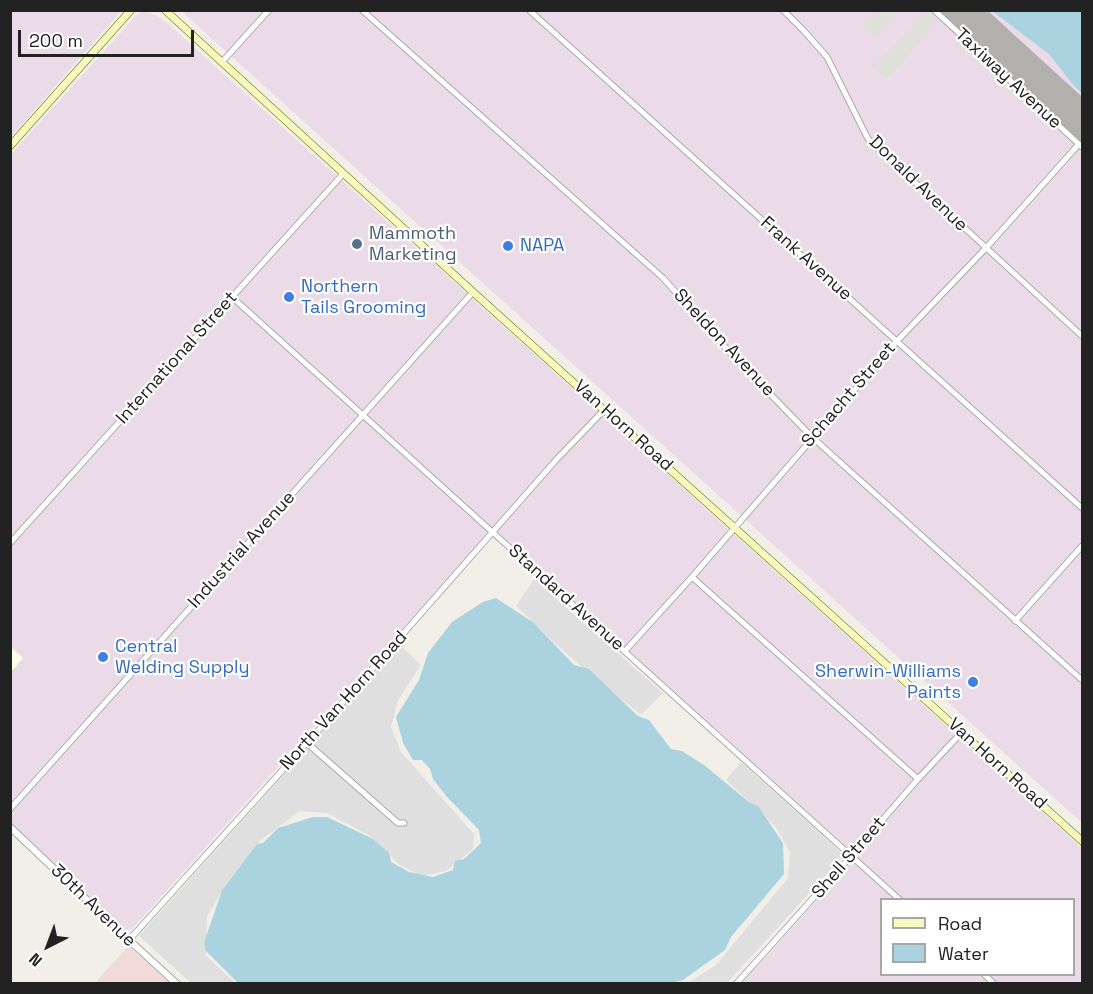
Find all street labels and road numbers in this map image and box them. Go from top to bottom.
street label: Taxiway Avenue [950,24,1066,134]
street label: Donald Avenue [864,132,972,236]
street label: Frank Avenue [756,212,856,306]
street label: Sheldon Avenue [669,285,779,401]
street label: International Street [112,287,242,429]
street label: Schacht Street [797,338,901,452]
street label: Van Horn Road [569,376,677,476]
street label: Industrial Avenue [184,487,300,613]
street label: Standard Avenue [503,540,629,656]
street label: North Van Horn Road [276,627,412,775]
street label: Van Horn Road [943,714,1051,814]
street label: Shell Street [808,813,890,903]
street label: 30th Avenue [46,860,140,952]

